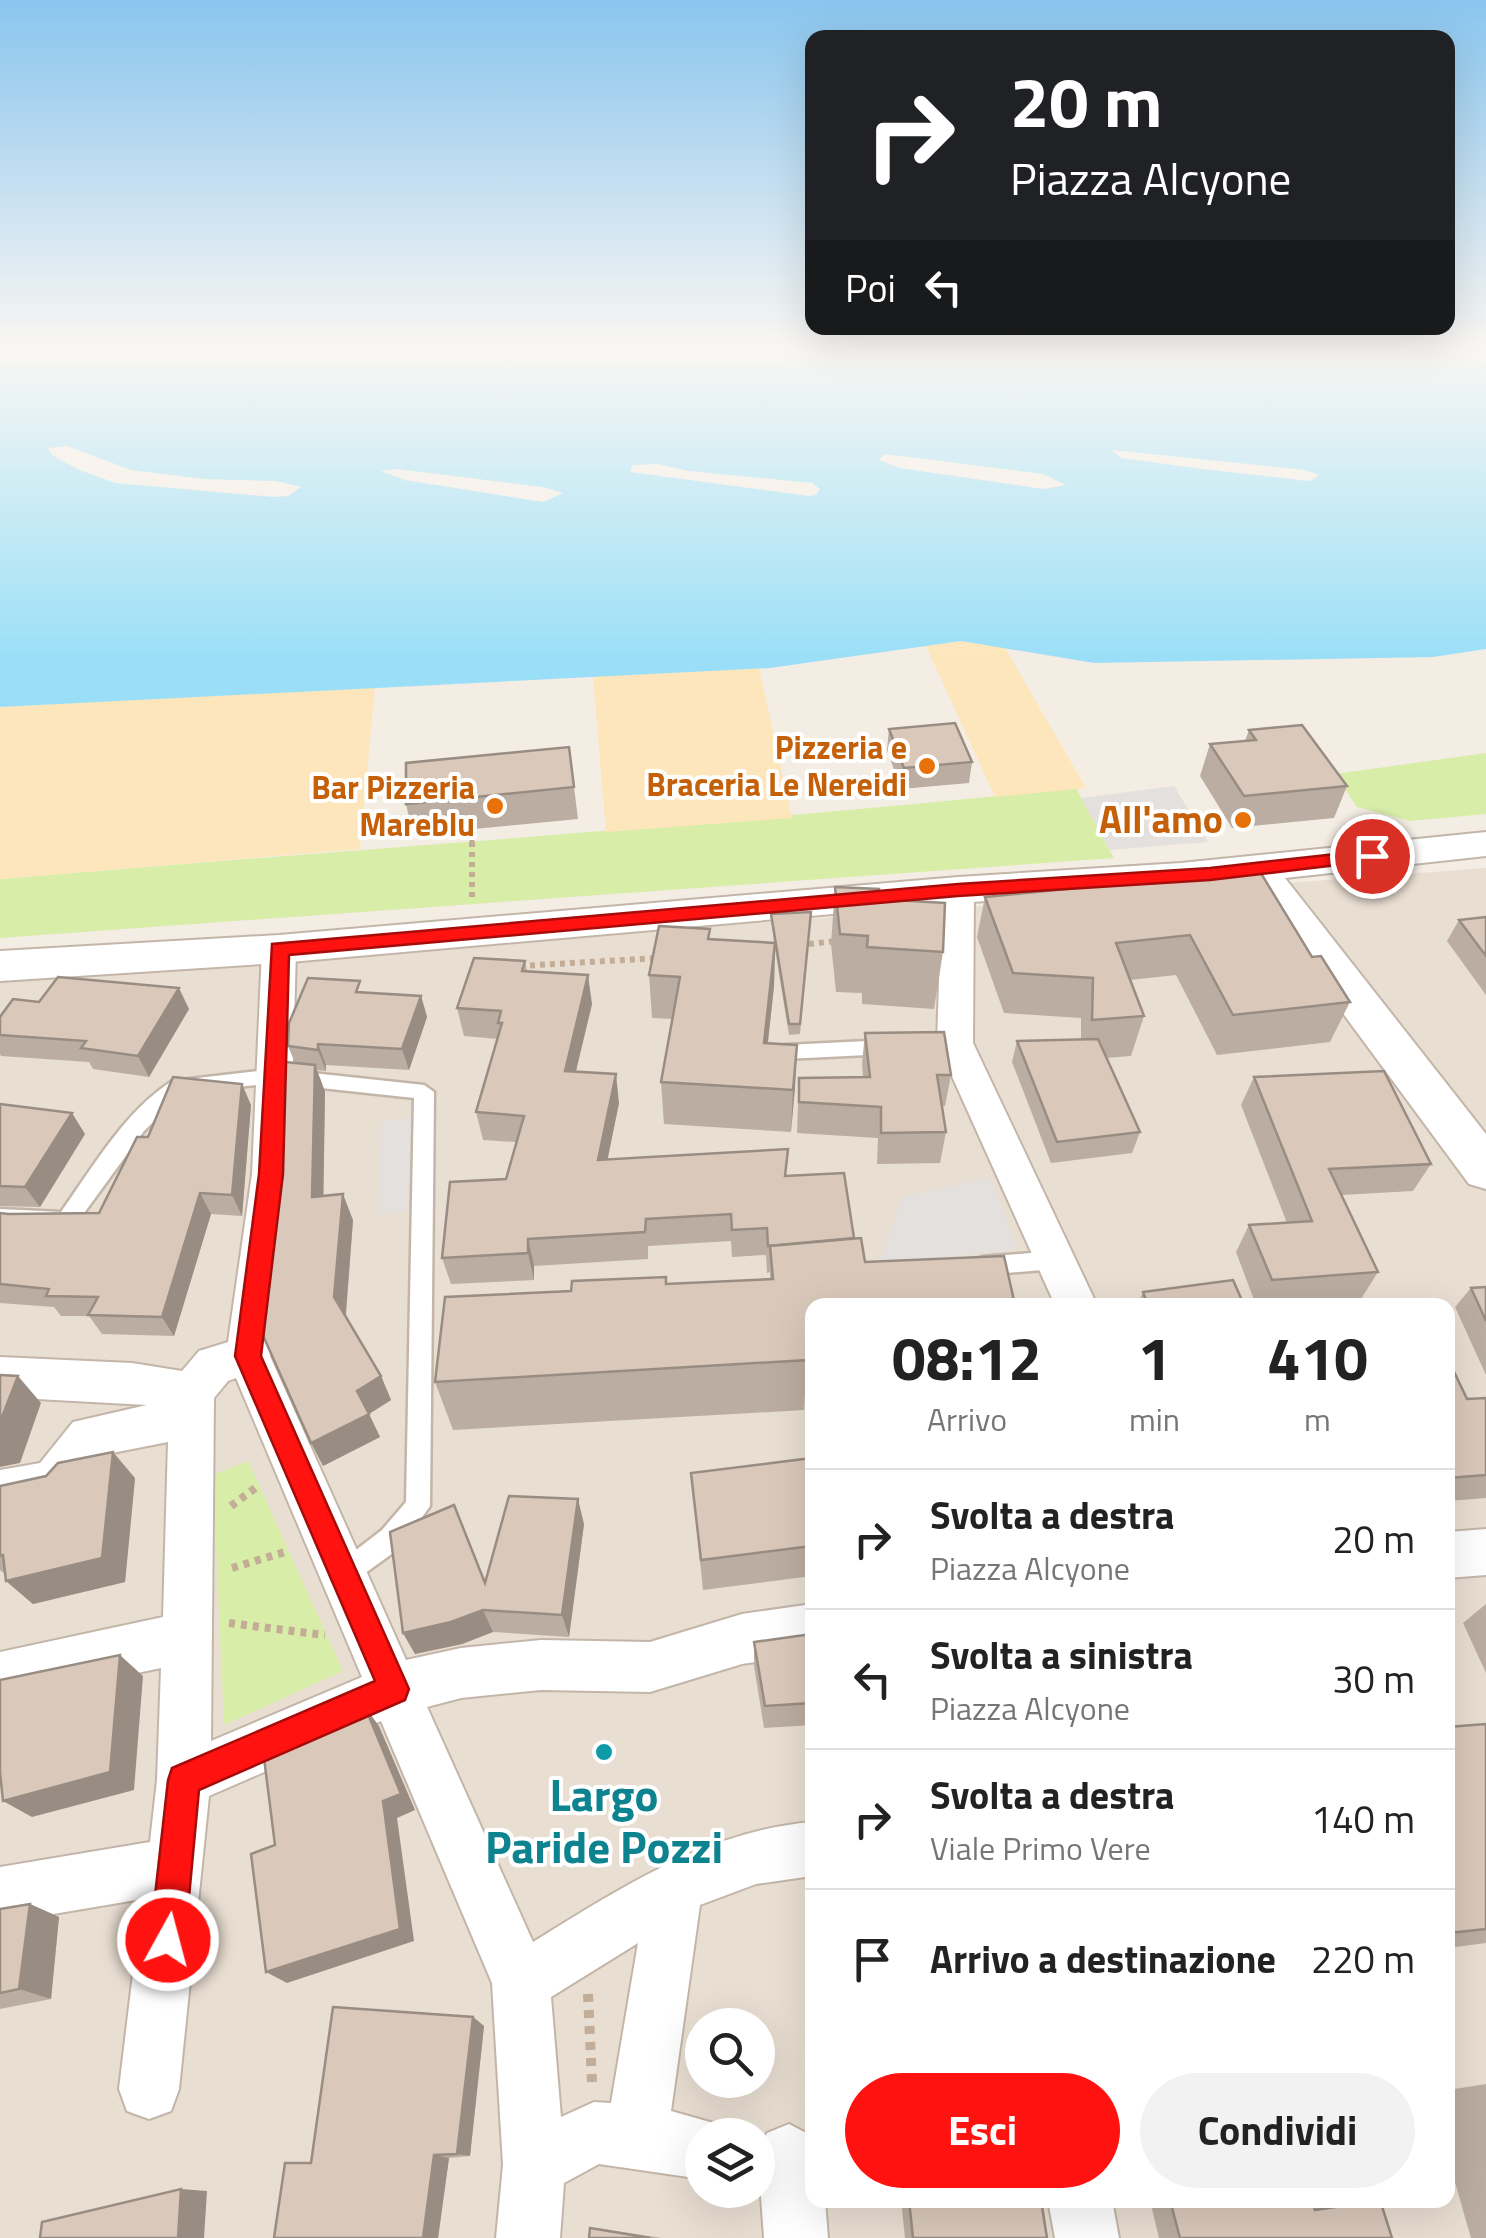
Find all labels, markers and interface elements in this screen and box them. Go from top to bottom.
text: 20 m [1010,48,1163,154]
icon: right [845,70,975,200]
text: Piazza Alcyone [1010,144,1291,212]
text: Poi [845,259,896,317]
icon: left [916,260,971,315]
place label: Pizzeria e Braceria Le Nereidi [646,723,907,808]
marker: Pizzeria e Braceria Le Nereidi [916,755,938,777]
place label: Bar Pizzeria Mareblu [311,763,475,848]
place label: All'amo [1099,790,1223,848]
marker: Bar Pizzeria Mareblu [484,795,506,817]
marker: All'amo [1232,809,1254,831]
pin [1330,814,1415,899]
icon: arrive [1345,829,1400,884]
text: 08:12 [892,1312,1042,1403]
text: 1 [1138,1312,1171,1403]
text: 410 [1267,1312,1368,1403]
text: Arrivo [927,1395,1007,1443]
text: min [1129,1395,1180,1443]
text: m [1304,1395,1331,1443]
text: Svolta a destra [930,1486,1175,1544]
text: 20 m [1332,1510,1415,1568]
icon: right [845,1512,900,1567]
text: Piazza Alcyone [930,1544,1130,1592]
text: Svolta a sinistra [930,1626,1193,1684]
text: 30 m [1332,1650,1415,1708]
icon: left [845,1652,900,1707]
text: Piazza Alcyone [930,1684,1130,1732]
marker: Largo Paride Pozzi [593,1741,615,1763]
place label: Largo Paride Pozzi [485,1760,723,1880]
text: Svolta a destra [930,1766,1175,1824]
text: 140 m [1311,1790,1415,1848]
icon: right [845,1792,900,1847]
text: Viale Primo Vere [930,1824,1151,1872]
position arrow [116,1888,220,1992]
text: Arrivo a destinazione [930,1930,1276,1988]
text: 220 m [1311,1930,1415,1988]
icon: arrive [845,1932,900,1987]
map controls [685,2008,775,2208]
button: search [685,2008,775,2098]
button: Esci [845,2073,1120,2188]
button: Condividi [1140,2073,1415,2188]
button: layers [685,2118,775,2208]

